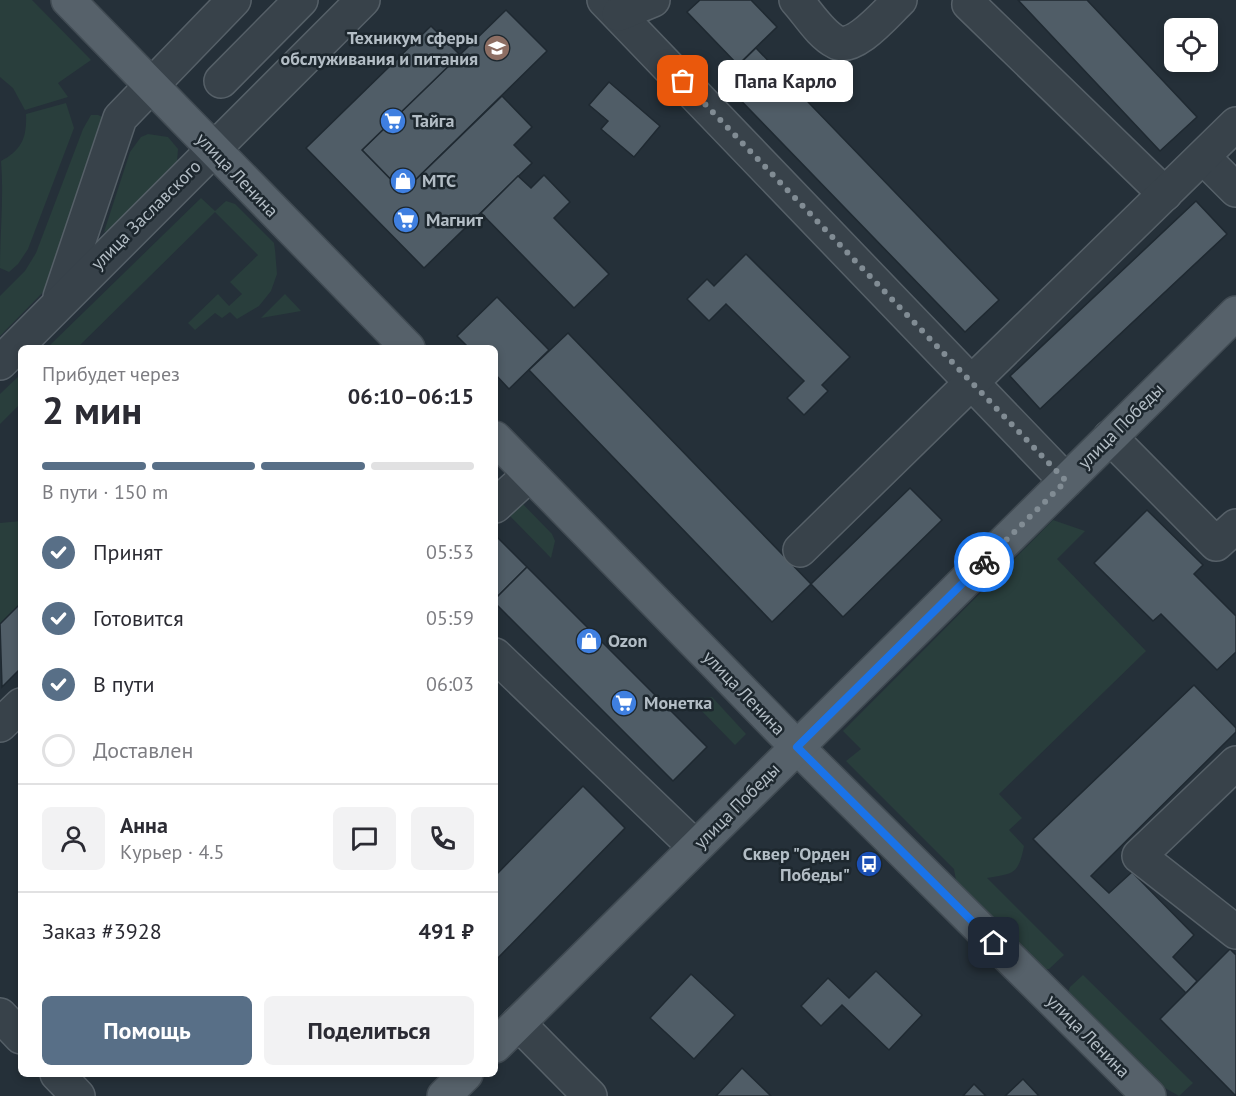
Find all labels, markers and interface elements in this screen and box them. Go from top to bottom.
map controls [1164,18,1218,72]
button: locate [1164,18,1218,72]
place label: Техникум сферы обслуживания и питания [281,26,478,70]
school or university icon: Техникум сферы обслуживания и питания [482,33,512,63]
pin [657,55,708,106]
callout: Папа Карло [719,60,854,102]
icon: bag [666,64,699,97]
text: Папа Карло [734,68,837,94]
supermarket icon: Тайга [378,106,408,136]
place label: Тайга [412,109,455,132]
street label: улица Ленина [191,127,283,222]
street label: улица Заславского [86,155,206,275]
shop icon: МТС [388,166,418,196]
place label: МТС [422,169,456,192]
supermarket icon: Магнит [391,205,421,235]
place label: Магнит [426,208,484,231]
text: Прибудет через [42,361,180,387]
street label: улица Победы [1073,378,1168,473]
text: 06:10–06:15 [348,382,474,410]
text: 2 мин [42,384,142,435]
text: В пути · 150 m [42,479,168,505]
courier [954,532,1014,592]
icon: check [42,536,75,569]
text: Принят [93,538,163,566]
text: 05:53 [426,539,474,565]
icon: bike [968,546,1001,579]
icon: check [42,602,75,635]
text: Готовится [93,604,184,632]
text: 05:59 [426,605,474,631]
shop icon: Ozon [574,626,604,656]
place label: Ozon [608,629,647,652]
street label: улица Ленина [698,645,790,740]
icon: check [42,668,75,701]
text: В пути [93,670,155,698]
text: 06:03 [426,671,474,697]
supermarket icon: Монетка [609,688,639,718]
place label: Монетка [644,691,712,714]
text: Доставлен [93,736,193,764]
street label: улица Победы [689,758,784,853]
button: person [42,807,105,870]
button: chat [333,807,396,870]
button: phone [411,807,474,870]
text: Анна [120,811,168,839]
text: Курьер · 4.5 [120,839,224,865]
place label: Сквер "Орден Победы" [743,842,850,886]
bus stop icon: Сквер "Орден Победы" [854,849,884,879]
text: Заказ #3928 [42,917,162,945]
text: 491 ₽ [419,917,474,945]
pin [968,917,1019,968]
icon: home [977,926,1010,959]
street label: улица Ленина [1042,989,1135,1082]
button: Помощь [42,996,252,1065]
button: Поделиться [264,996,474,1065]

